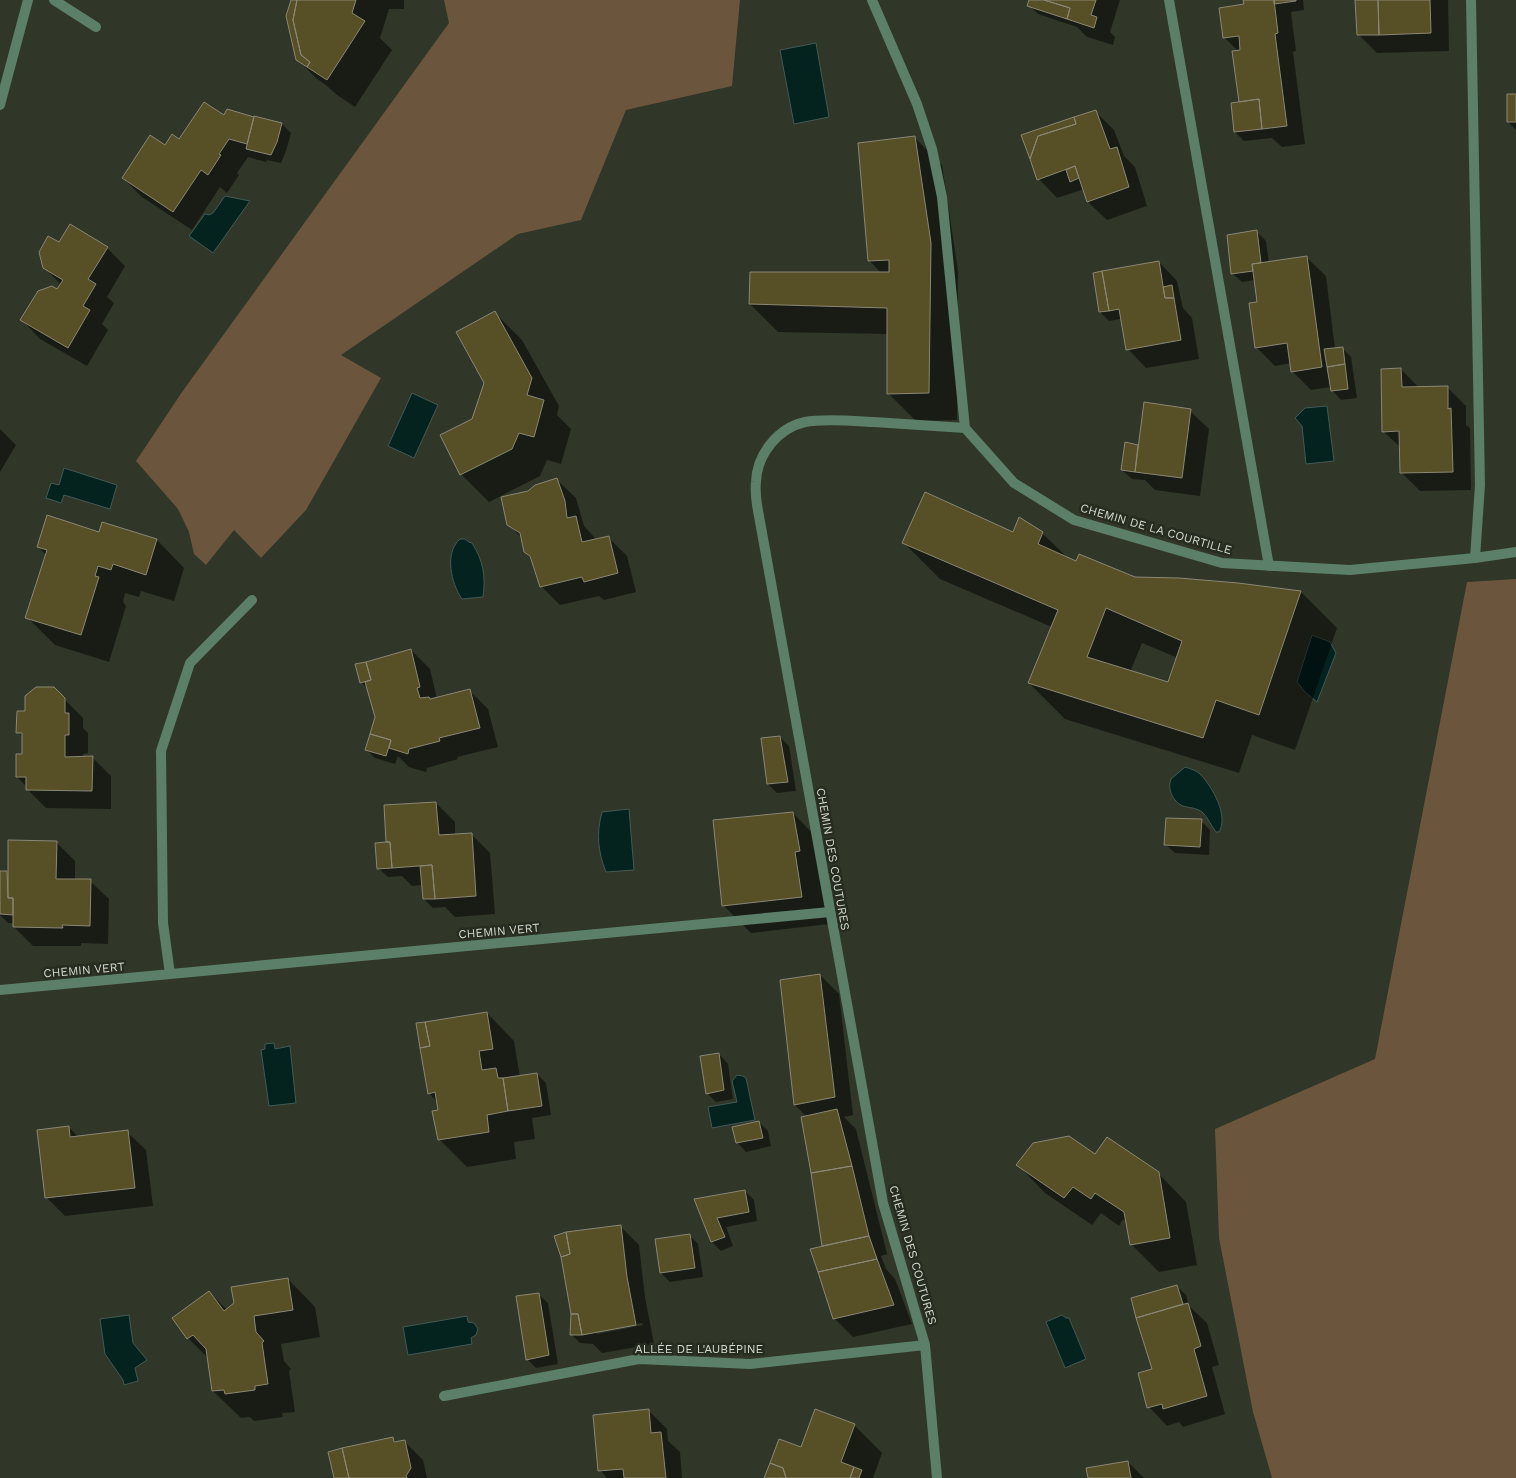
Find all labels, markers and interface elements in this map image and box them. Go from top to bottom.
street label: CHEMIN DE LA COURTILLE [1079,501,1234,557]
street label: CHEMIN DES COUTURES [814,787,852,931]
street label: CHEMIN VERT [458,920,540,942]
street label: CHEMIN VERT [43,959,125,981]
street label: CHEMIN DES COUTURES [886,1184,940,1326]
street label: ALLÉE DE L'AUBÉPINE [635,1342,764,1356]

